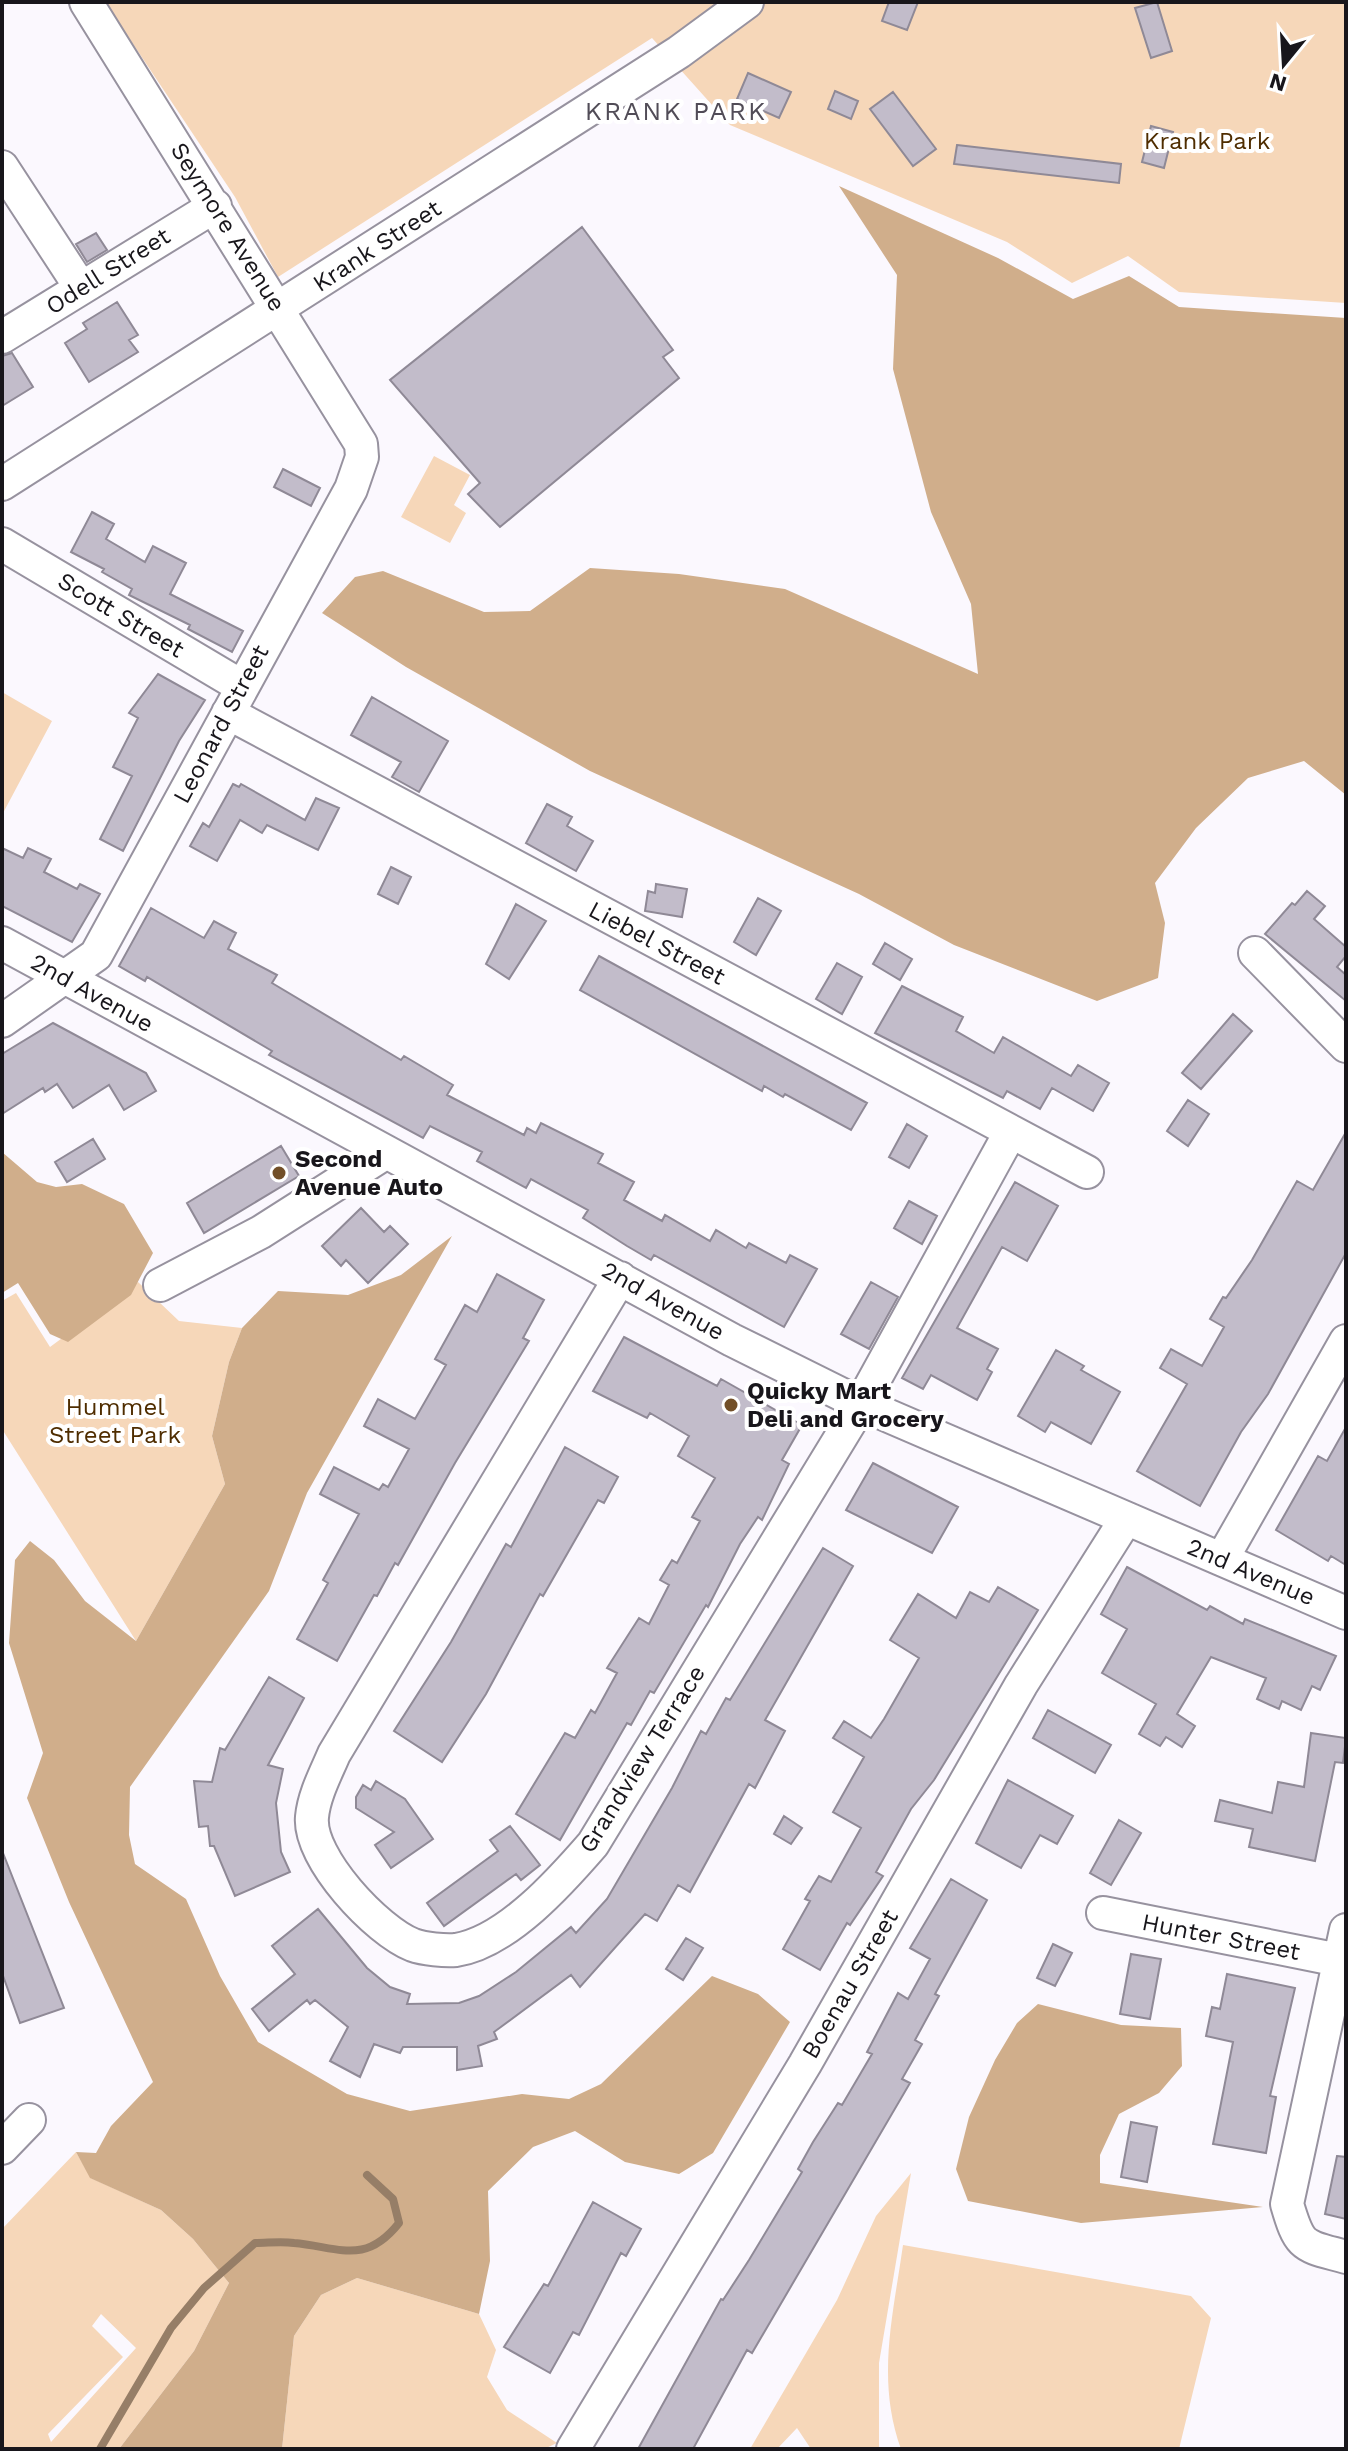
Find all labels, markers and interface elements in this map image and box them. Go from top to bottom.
north arrow [1244,24,1324,104]
text: N [1266,68,1290,97]
district label: KRANK PARK [585,96,767,126]
park label: Krank Park [1144,127,1271,155]
street label: Seymore Avenue [165,137,291,317]
street label: Krank Street [308,194,446,298]
street label: Odell Street [41,222,175,320]
street label: Scott Street [53,566,189,664]
street label: Leonard Street [167,640,275,808]
street label: Liebel Street [584,895,730,991]
street label: 2nd Avenue [26,948,158,1038]
place label: Second Avenue Auto [295,1145,443,1201]
marker: Second Avenue Auto [270,1164,288,1182]
street label: 2nd Avenue [597,1256,729,1346]
place label: Quicky Mart Deli and Grocery [747,1377,944,1433]
park label: Hummel Street Park [49,1393,181,1449]
marker: Quicky Mart Deli and Grocery [722,1396,740,1414]
street label: 2nd Avenue [1183,1533,1319,1611]
street label: Grandview Terrace [573,1660,711,1858]
street label: Boenau Street [796,1904,904,2064]
street label: Hunter Street [1140,1908,1302,1966]

